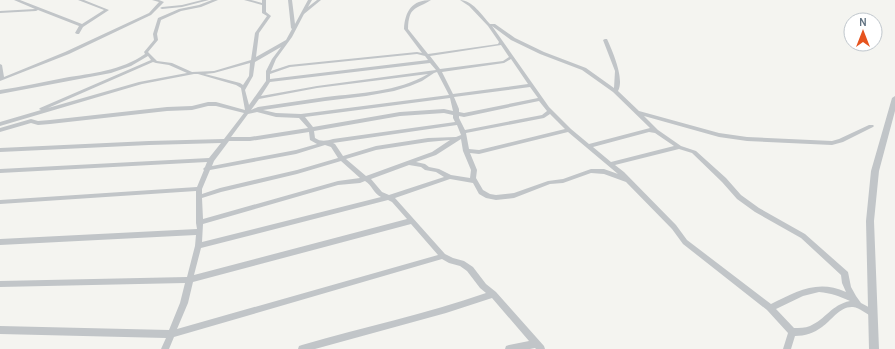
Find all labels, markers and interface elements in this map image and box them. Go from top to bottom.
north arrow [843,12,883,52]
text: N [859,16,867,29]

